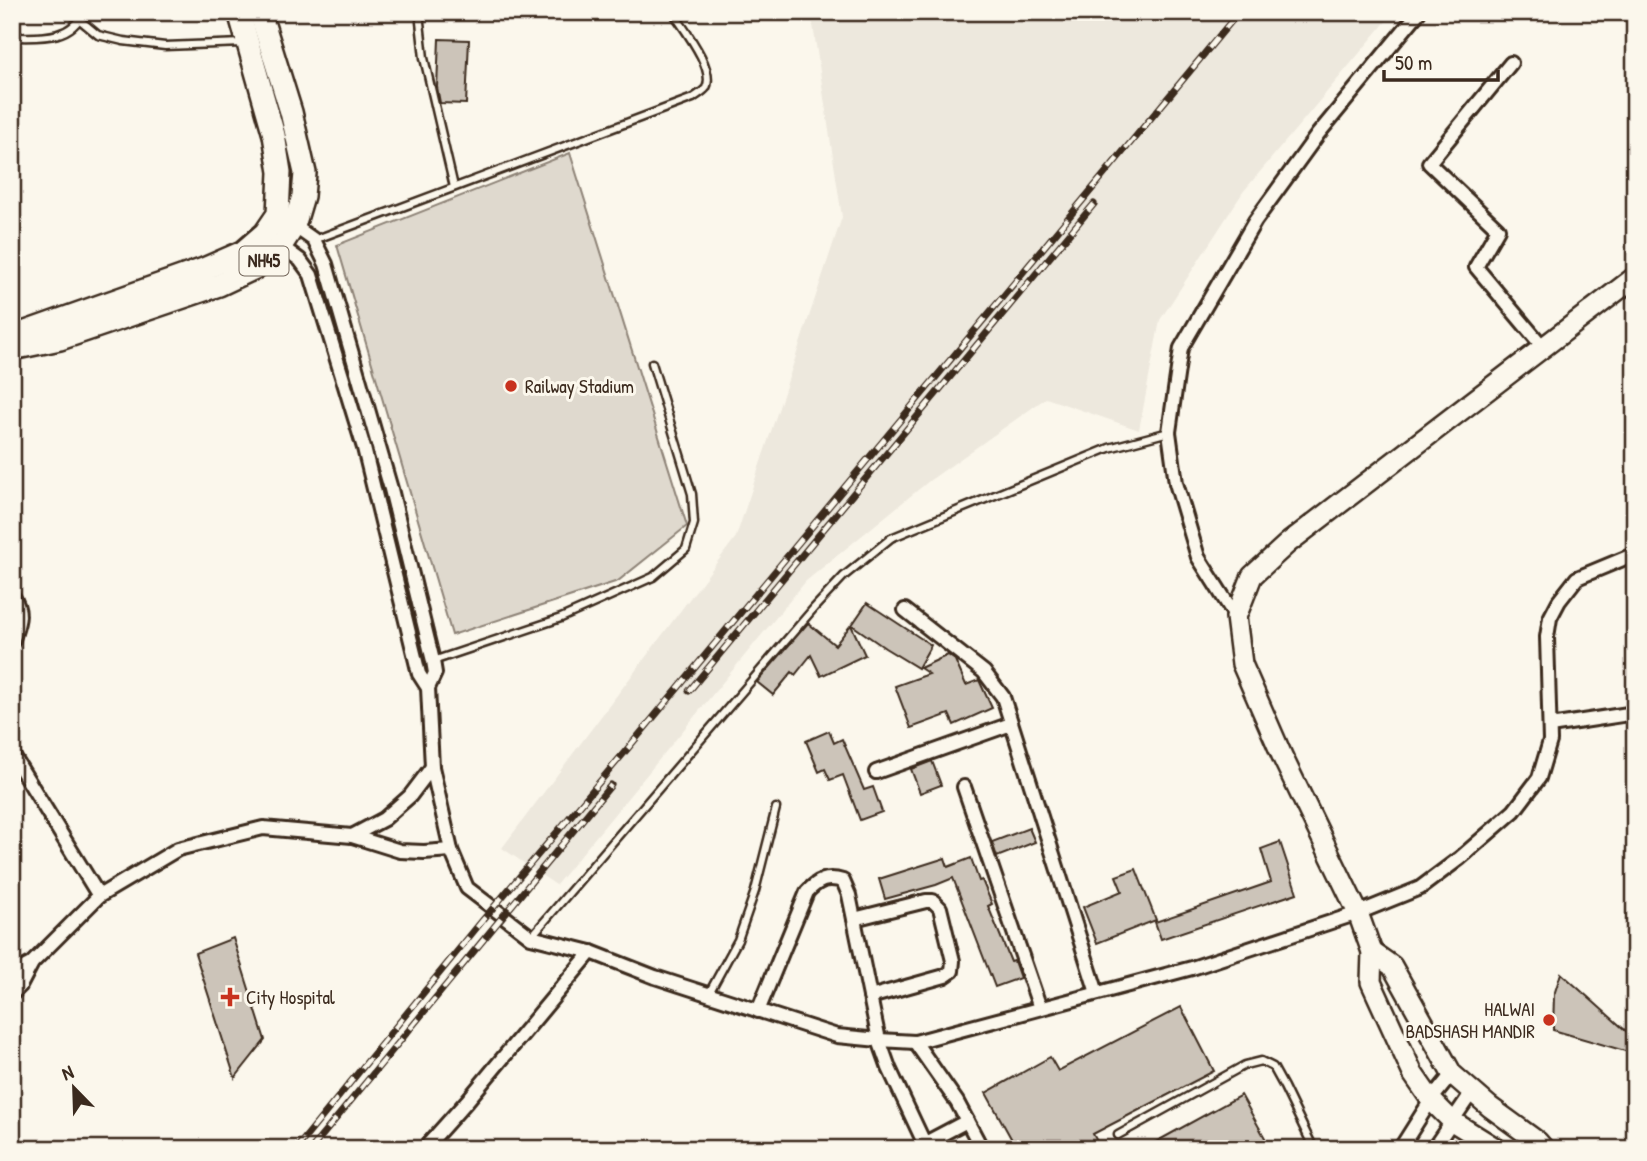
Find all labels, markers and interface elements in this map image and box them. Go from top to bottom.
scale bar [1384,38,1498,82]
text: 50 m [1395,48,1432,77]
road number: NH45 [240,246,288,276]
place label: Railway Stadium [525,373,634,399]
marker: Railway Stadium [503,378,519,394]
place label: City Hospital [246,984,336,1010]
marker: City Hospital [220,987,240,1007]
place label: HALWAI BADSHASH MANDIR [1405,996,1535,1044]
marker: HALWAI BADSHASH MANDIR [1541,1012,1557,1028]
north arrow [38,1052,108,1122]
text: N [58,1058,77,1086]

